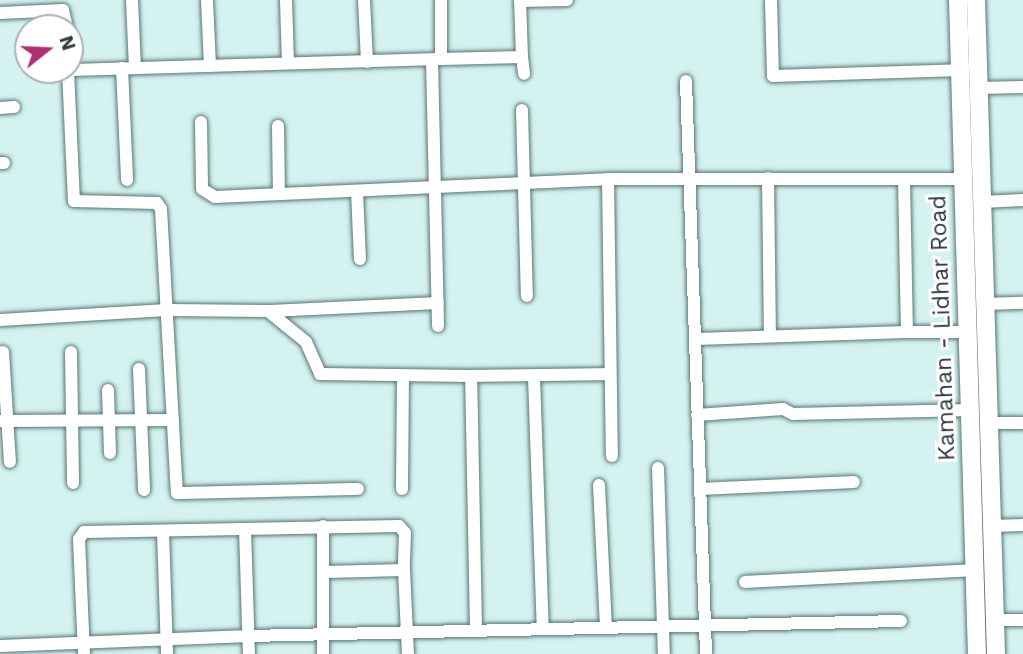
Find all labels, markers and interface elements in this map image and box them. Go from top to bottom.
north arrow [14,14,84,84]
text: N [54,33,81,53]
street label: Kamahan - Lidhar Road [925,194,961,462]

